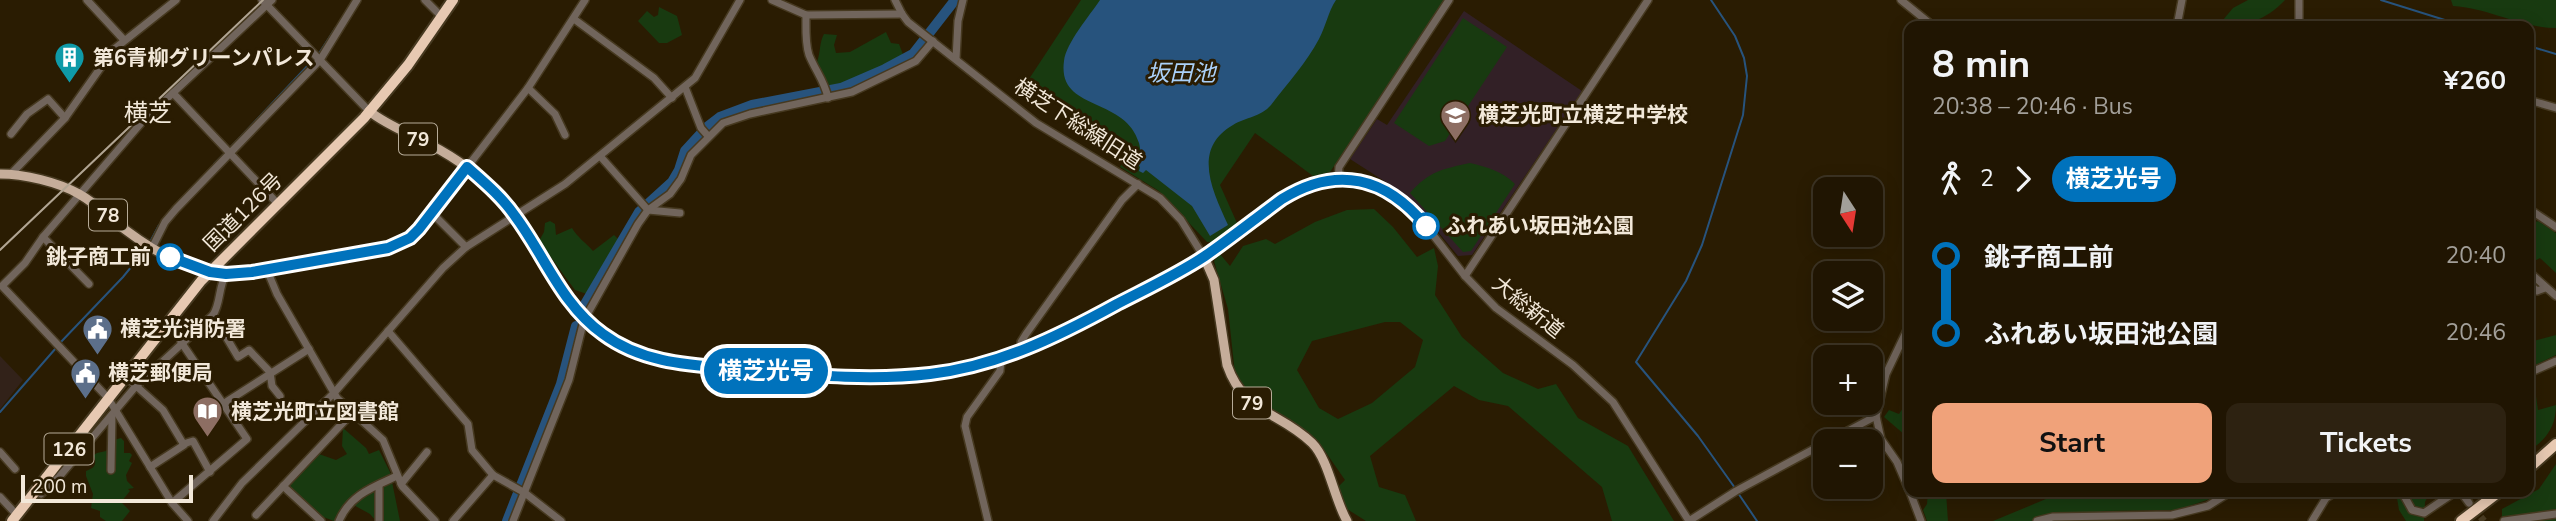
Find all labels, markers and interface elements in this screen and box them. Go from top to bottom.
text: 8 min [1932,39,2030,90]
building icon: 第6青柳グリーンパレス [53,41,87,85]
place label: 第6青柳グリーンパレス [93,44,315,72]
water label: 坂田池 [1147,58,1218,89]
text: ¥260 [2444,63,2506,98]
street label: 横芝下総線旧道 [1009,72,1147,176]
text: 20:38 – 20:46 · Bus [1932,91,2133,122]
district label: 横芝 [124,97,172,129]
school or university icon: 横芝光町立横芝中学校 [1438,98,1472,142]
place label: 横芝光町立横芝中学校 [1478,101,1688,129]
road number: 79 [399,124,437,154]
icon: walk [1932,160,1970,198]
icon: forward [2004,160,2042,198]
text: 2 [1980,163,1994,194]
text: 横芝光号 [2066,163,2162,195]
street label: 国道126号 [197,166,289,258]
north arrow [1813,177,1883,247]
map controls [1813,177,1883,499]
road number: 78 [89,200,127,230]
place label: ふれあい坂田池公園 [1445,212,1634,240]
marker: ふれあい坂田池公園 [1413,213,1439,239]
text: 銚子商工前 [1984,240,2114,275]
text: 20:40 [2446,240,2506,271]
place label: 銚子商工前 [46,243,151,271]
marker: 銚子商工前 [157,244,183,270]
button: layers [1813,261,1883,331]
street label: 大総新道 [1487,270,1569,344]
public building icon: 横芝光消防署 [80,312,114,356]
place label: 横芝光消防署 [120,315,246,343]
text: ふれあい坂田池公園 [1984,317,2218,352]
text: 20:46 [2446,317,2506,348]
button: + [1813,345,1883,415]
line badge: 横芝光号 [717,348,815,394]
text: 横芝光号 [718,355,814,387]
public building icon: 横芝郵便局 [68,356,102,400]
place label: 横芝郵便局 [108,359,213,387]
road number: 79 [1233,388,1271,418]
library icon: 横芝光町立図書館 [191,395,225,439]
place label: 横芝光町立図書館 [231,398,399,426]
button: Start [1932,403,2212,483]
button: Tickets [2226,403,2506,483]
button: − [1813,429,1883,499]
road number: 126 [44,433,94,464]
scale bar [21,472,192,504]
text: 200 m [32,474,87,500]

